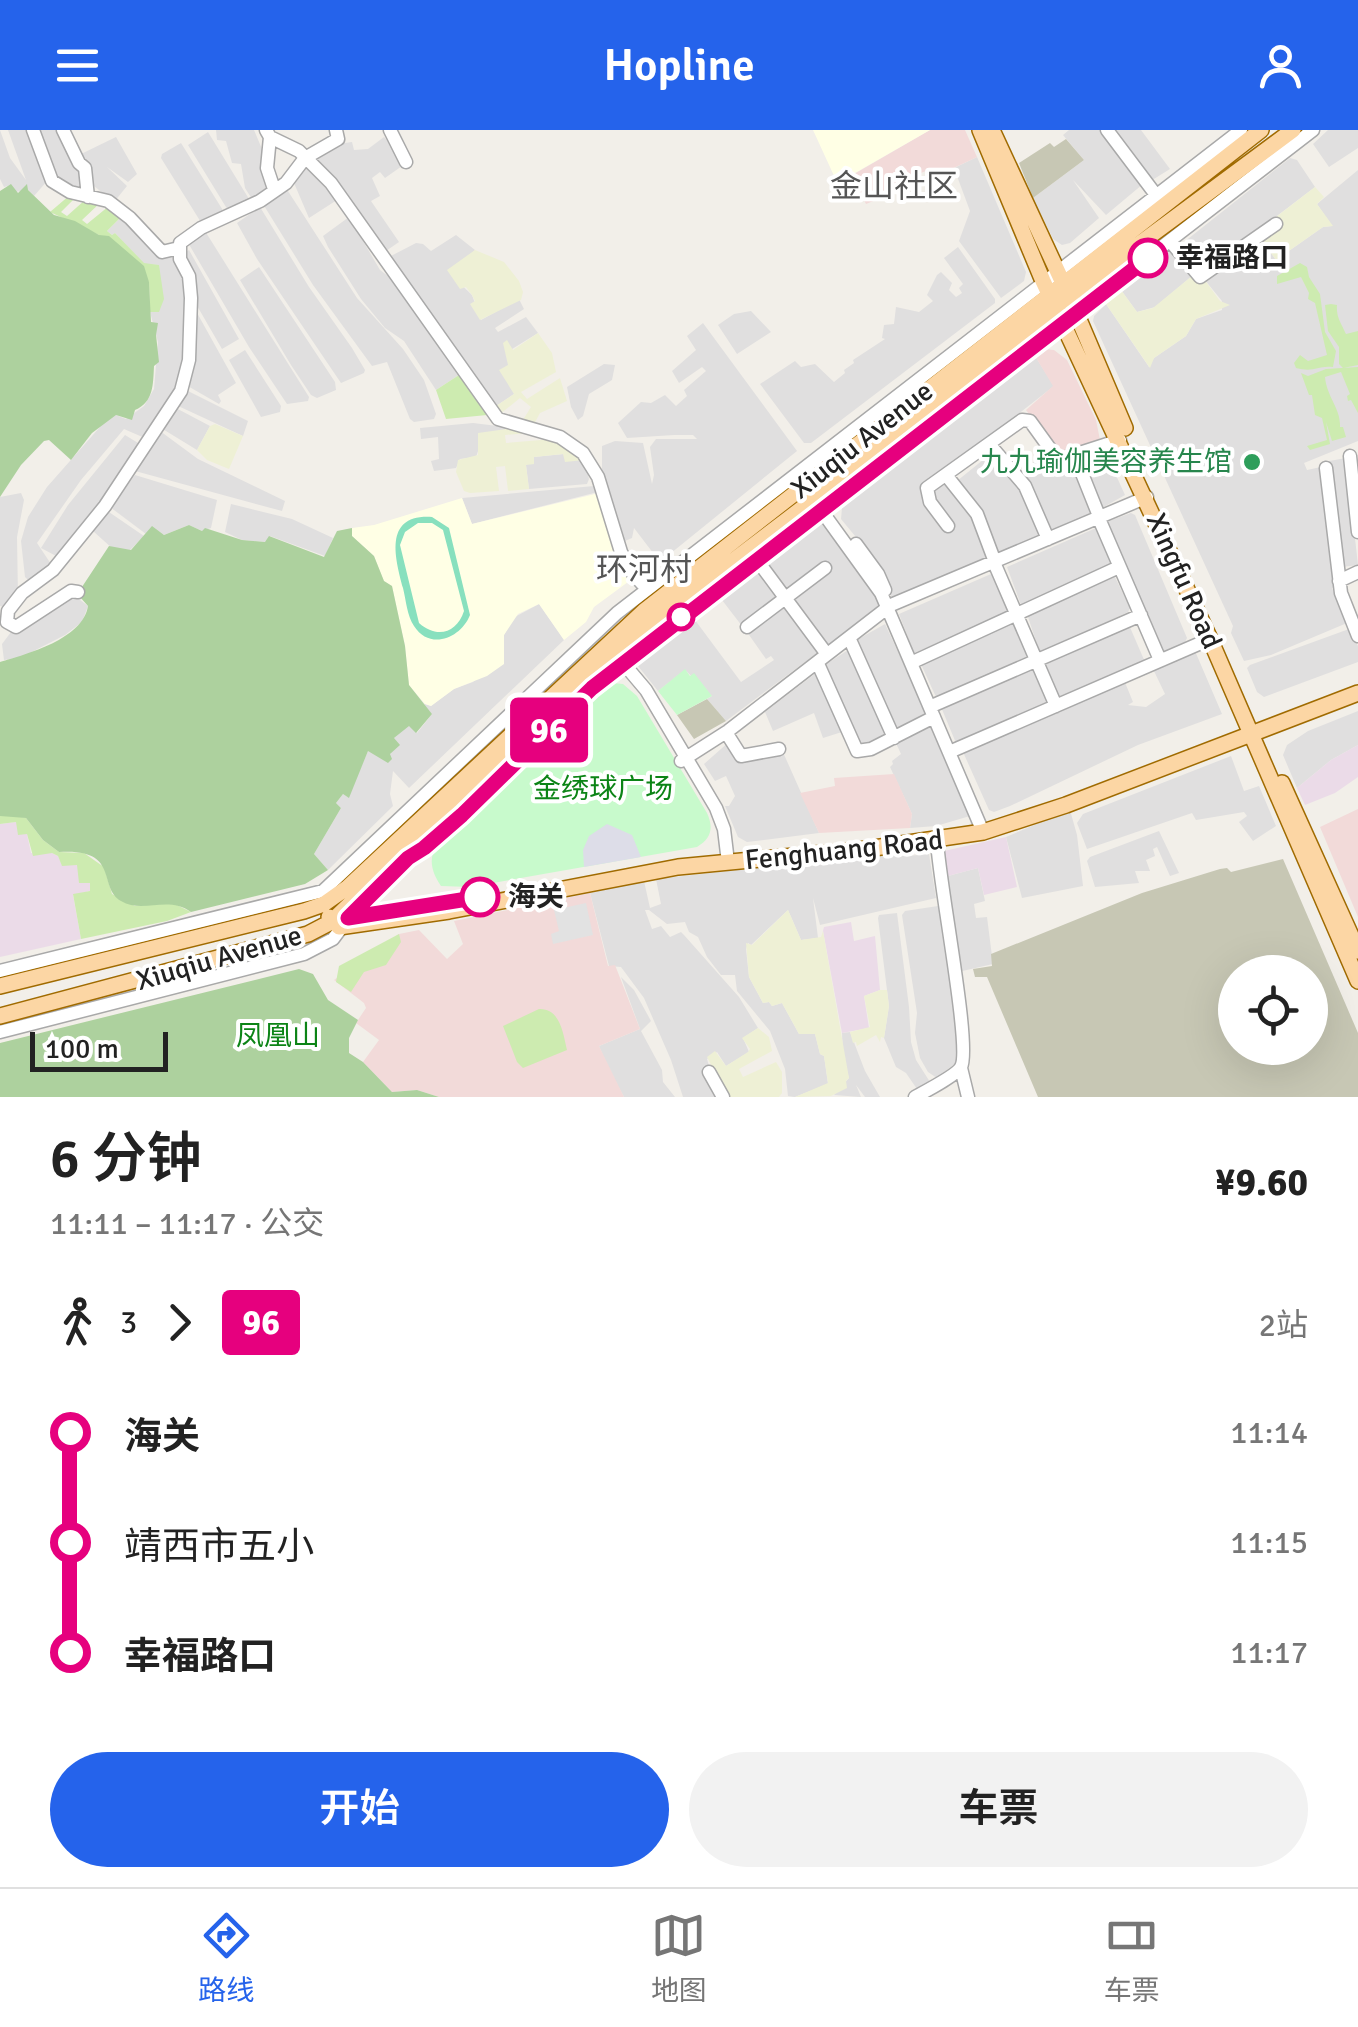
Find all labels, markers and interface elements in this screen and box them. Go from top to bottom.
icon: menu [50,38,105,93]
text: Hopline [603,38,755,93]
icon: person [1253,38,1308,93]
district label: 金山社区 [830,167,958,206]
marker: 幸福路口 [1129,239,1167,277]
place label: 幸福路口 [1176,241,1288,275]
street label: Xiuqiu Avenue [784,374,940,506]
place label: 九九瑜伽美容养生馆 [980,445,1232,479]
marker: 九九瑜伽美容养生馆 [1241,451,1263,473]
street label: Xingfu Road [1139,508,1229,654]
district label: 环河村 [596,550,692,589]
unlabelled marker [668,604,694,630]
line badge: 96 [504,698,594,762]
text: 96 [530,709,568,752]
park label: 金绣球广场 [533,772,673,806]
street label: Fenghuang Road [743,823,945,877]
marker: 海关 [461,878,499,916]
place label: 海关 [508,880,564,914]
street label: Xiuqiu Avenue [132,918,306,998]
map controls [1218,955,1328,1065]
button: locate [1218,955,1328,1065]
park label: 凤凰山 [236,1019,320,1053]
scale bar [30,1027,168,1071]
text: 100 m [45,1032,119,1066]
text: 6 分钟 [50,1125,202,1193]
text: ¥9.60 [1215,1159,1308,1206]
text: 11:11 – 11:17 · 公交 [50,1204,324,1243]
icon: walk [50,1295,105,1350]
icon: forward [152,1295,207,1350]
text: 96 [242,1301,280,1344]
text: 3 [120,1303,137,1342]
text: 2站 [1259,1306,1308,1345]
text: 海关 [124,1413,200,1460]
text: 11:14 [1230,1413,1308,1452]
text: 靖西市五小 [124,1523,314,1570]
text: 11:15 [1230,1523,1308,1562]
text: 幸福路口 [124,1633,276,1680]
text: 11:17 [1230,1633,1308,1672]
button: 开始 [50,1752,669,1867]
button: 车票 [689,1752,1308,1867]
tab: 路线 [198,1908,254,2008]
tab: 地图 [651,1908,707,2008]
tab: 车票 [1104,1908,1160,2008]

